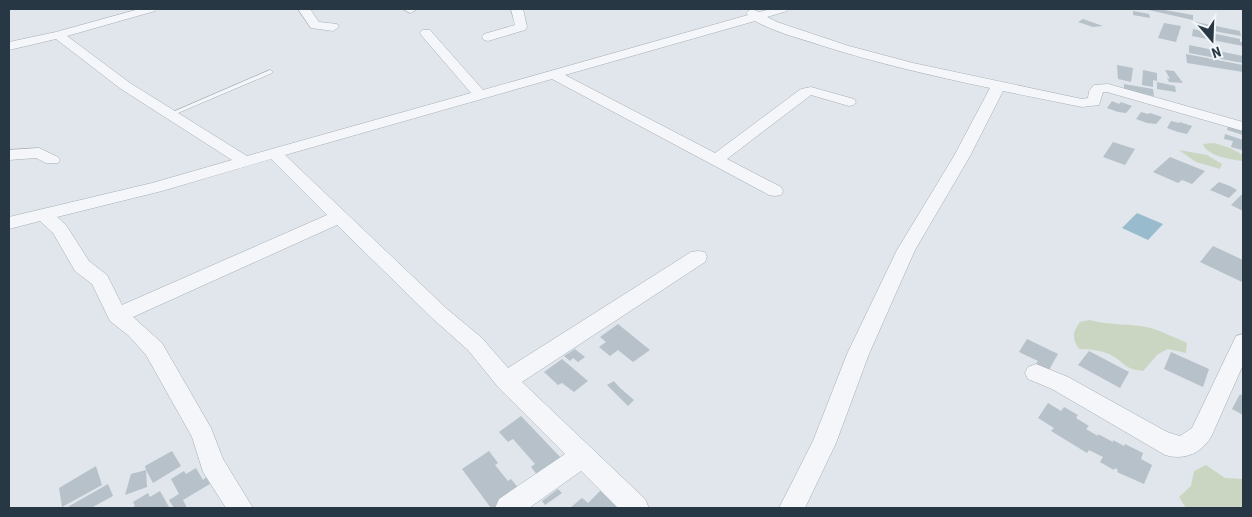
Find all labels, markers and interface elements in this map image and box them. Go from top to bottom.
north arrow [1187,15,1237,65]
text: N [1210,43,1223,61]

